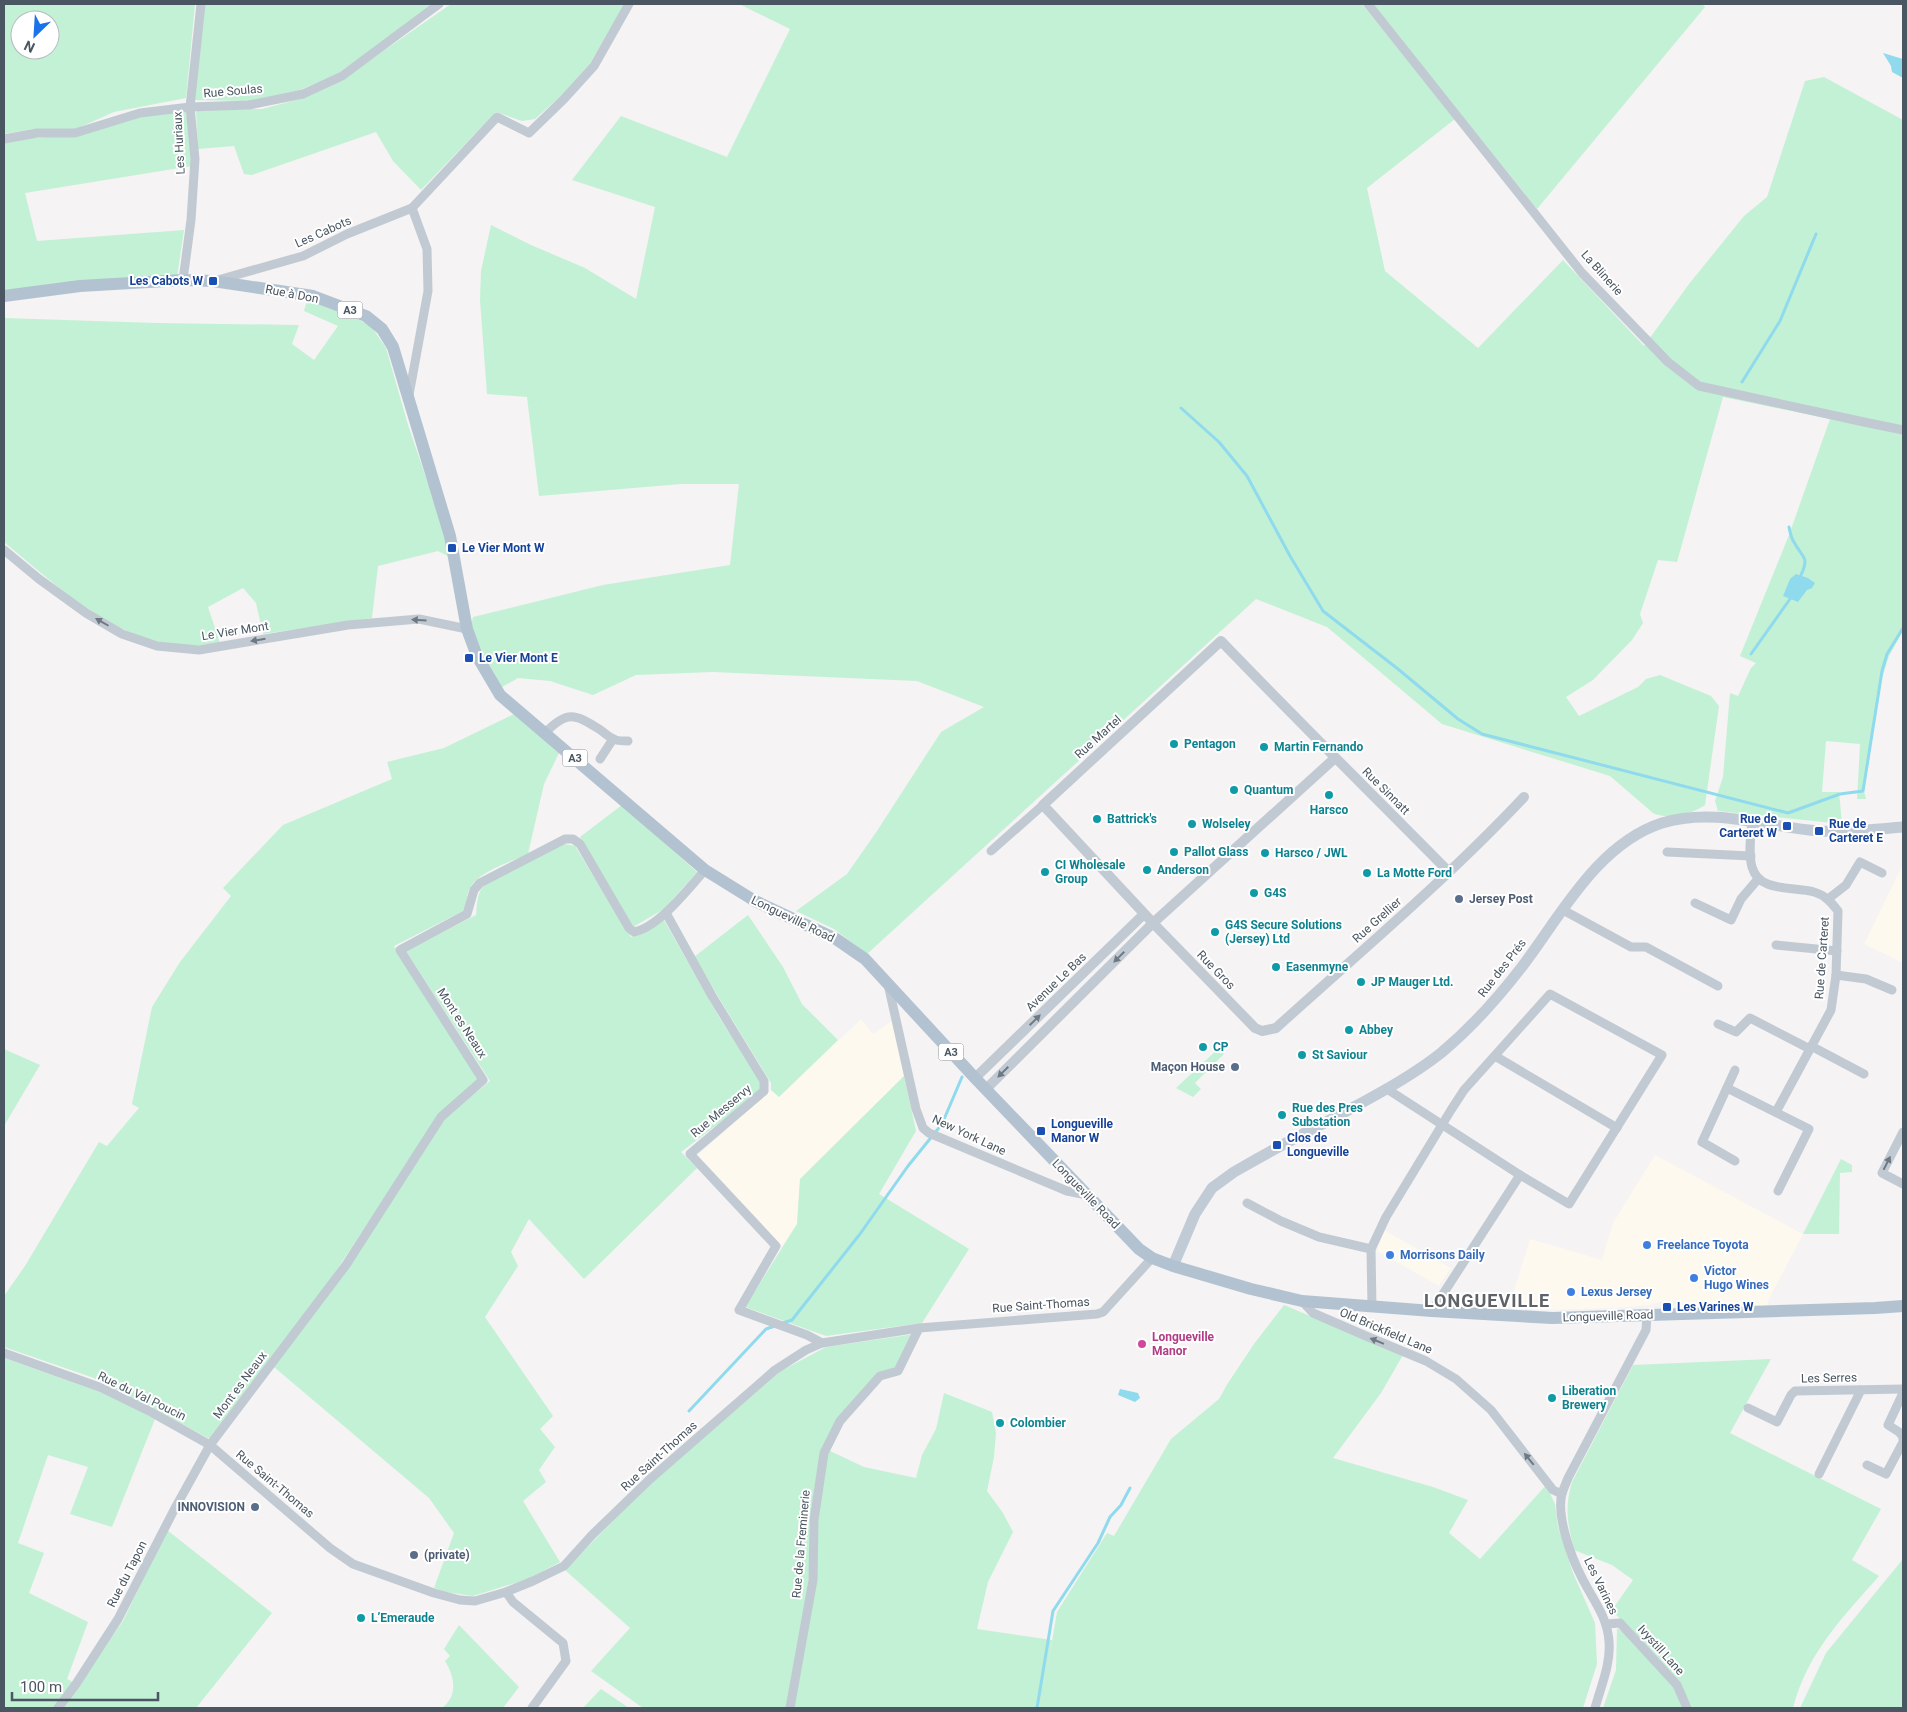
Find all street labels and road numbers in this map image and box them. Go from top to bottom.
street label: Rue Soulas [203,81,263,101]
street label: Les Huriaux [170,111,188,175]
street label: Les Cabots [293,213,353,251]
street label: La Blinerie [1578,248,1626,298]
street label: Rue à Don [264,282,320,306]
road number: A3 [338,302,362,318]
street label: Le Vier Mont [201,619,270,643]
street label: Rue Martel [1072,712,1124,762]
road number: A3 [562,750,588,766]
street label: Rue Sinnatt [1359,764,1413,818]
street label: Longueville Road [749,893,837,945]
street label: Rue Grellier [1350,894,1404,946]
street label: Rue de Carteret [1812,916,1832,1000]
street label: Rue des Prés [1475,936,1529,1000]
street label: Rue Gros [1194,948,1238,992]
street label: Avenue Le Bas [1023,950,1089,1014]
street label: Mont es Neaux [434,985,490,1061]
road number: A3 [938,1044,964,1060]
street label: Rue Messervy [688,1081,754,1140]
street label: New York Lane [930,1112,1008,1158]
street label: Longueville Road [1049,1156,1123,1232]
street label: Rue Saint-Thomas [992,1295,1090,1315]
street label: Old Brickfield Lane [1338,1305,1434,1357]
street label: Longueville Road [1562,1307,1654,1325]
street label: Mont es Neaux [210,1349,270,1421]
street label: Rue du Val Poucin [96,1369,188,1423]
street label: Les Serres [1801,1371,1857,1385]
street label: Rue Saint-Thomas [618,1418,700,1494]
street label: Rue Saint-Thomas [233,1447,317,1521]
street label: Rue de la Freminerie [789,1489,813,1599]
street label: Rue du Tapon [104,1538,150,1610]
street label: Les Varines [1581,1555,1621,1617]
street label: Ivystill Lane [1635,1622,1687,1678]

